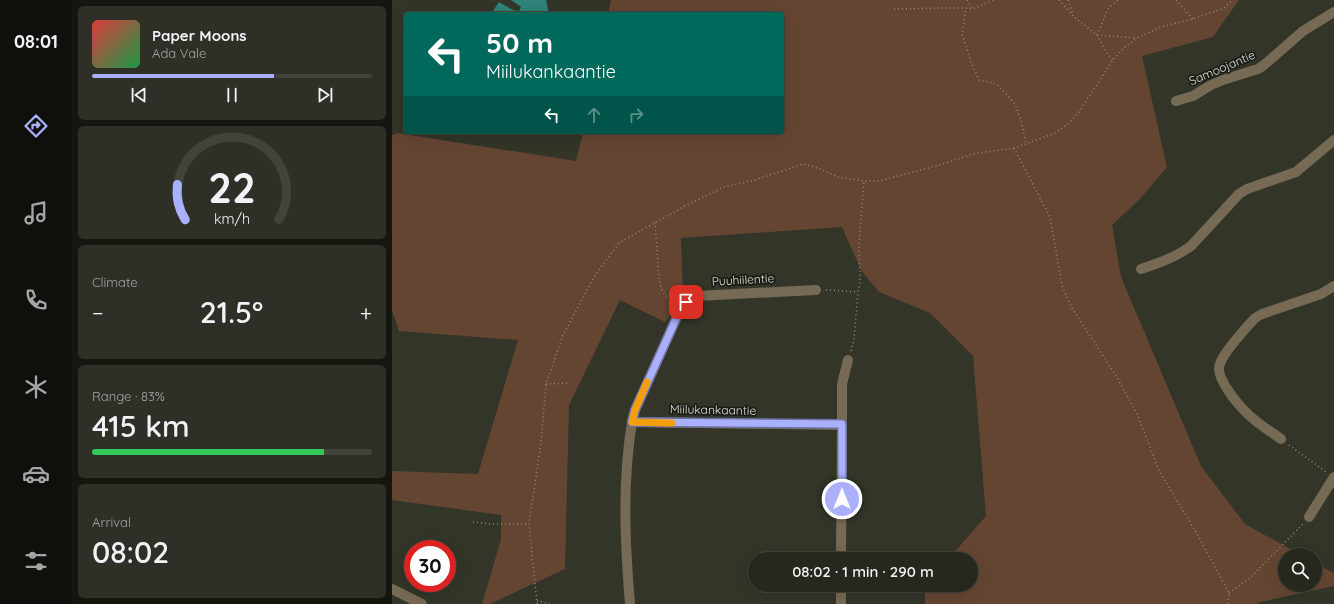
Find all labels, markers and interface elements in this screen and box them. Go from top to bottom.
text: 50 m [486,25,553,60]
text: Paper Moons [152,26,247,45]
icon: left [420,28,472,80]
text: 08:01 [14,30,58,53]
text: Ada Vale [152,45,206,61]
street label: Samoojantie [1187,47,1257,88]
text: Miilukankaantie [486,60,616,83]
icon: previous [128,84,150,106]
icon: pause [221,84,243,106]
icon: next [314,84,336,106]
icon: left [541,104,563,126]
icon: ahead [583,104,605,126]
icon: right [625,104,647,126]
icon: directions [22,112,50,140]
text: 22 [208,161,256,213]
icon: music [22,199,50,227]
text: km/h [214,210,250,228]
street label: Puuhiilentie [711,270,775,289]
text: Climate [92,274,138,290]
pin [669,285,703,319]
icon: phone [22,286,50,314]
icon: arrive [675,291,697,313]
text: 21.5° [200,293,263,331]
text: − [92,299,103,327]
text: + [360,299,372,327]
icon: climate [22,373,50,401]
text: Range · 83% [92,388,165,404]
street label: Miilukankaantie [670,401,757,418]
text: 415 km [92,407,190,445]
icon: car [22,460,50,488]
position arrow [821,478,863,520]
text: Arrival [92,514,131,530]
text: 08:02 [92,533,169,571]
speed limit sign: 30 [404,540,456,592]
icon: filters [22,547,50,575]
map controls [1278,548,1322,592]
button: search [1278,548,1322,592]
text: 08:02 · 1 min · 290 m [792,562,934,581]

